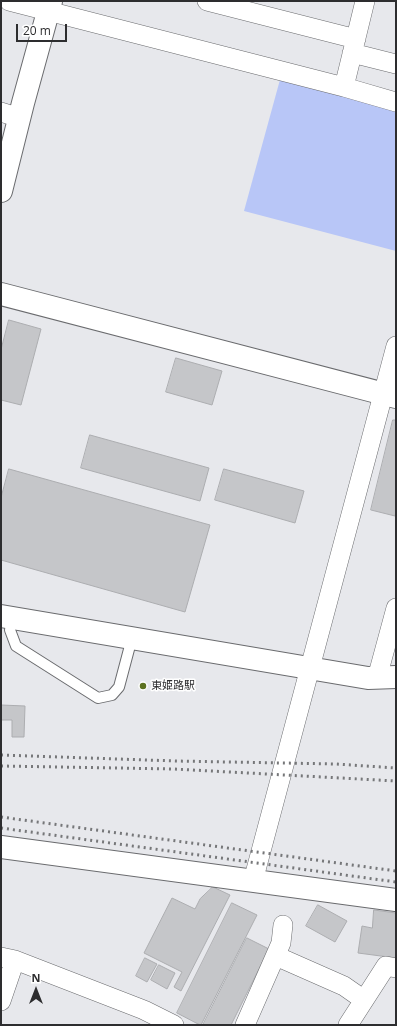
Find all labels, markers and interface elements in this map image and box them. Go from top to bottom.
scale bar [18,16,69,42]
text: 20 m [23,22,51,39]
place label: 東姫路駅 [151,679,195,693]
marker: 東姫路駅 [138,681,148,691]
north arrow [16,970,56,1010]
text: N [32,970,40,985]

